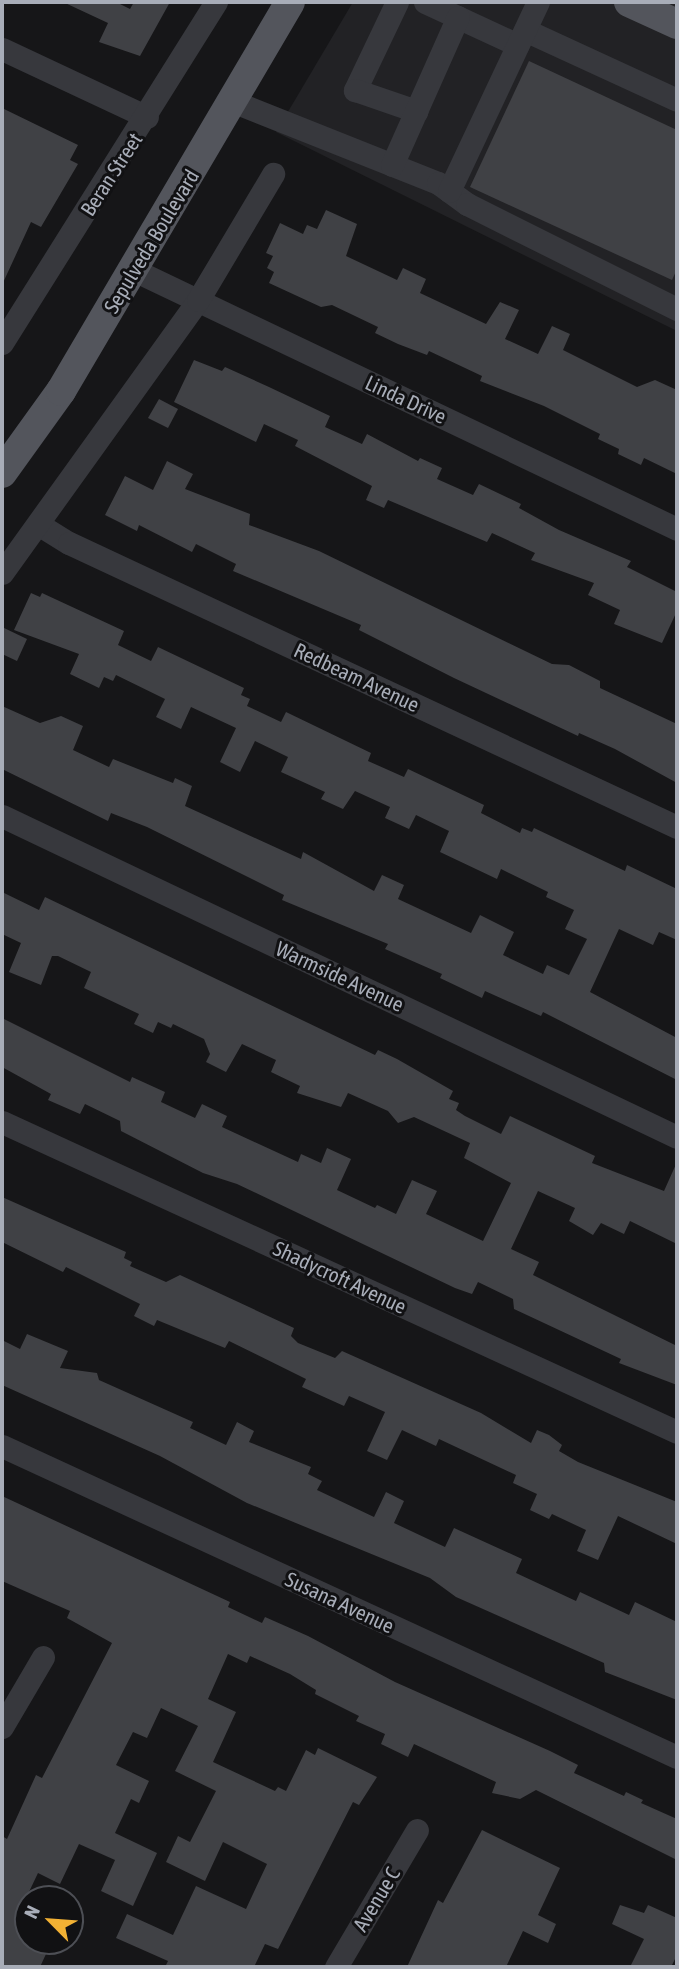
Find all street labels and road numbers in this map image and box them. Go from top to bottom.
street label: Beran Street [75,128,147,220]
street label: Sepulveda Boulevard [98,165,204,317]
street label: Linda Drive [361,369,451,429]
street label: Redbeam Avenue [290,637,424,717]
street label: Warmside Avenue [272,935,408,1017]
street label: Shadycroft Avenue [269,1235,411,1319]
street label: Susana Avenue [282,1566,398,1638]
street label: Avenue C [347,1862,405,1936]

